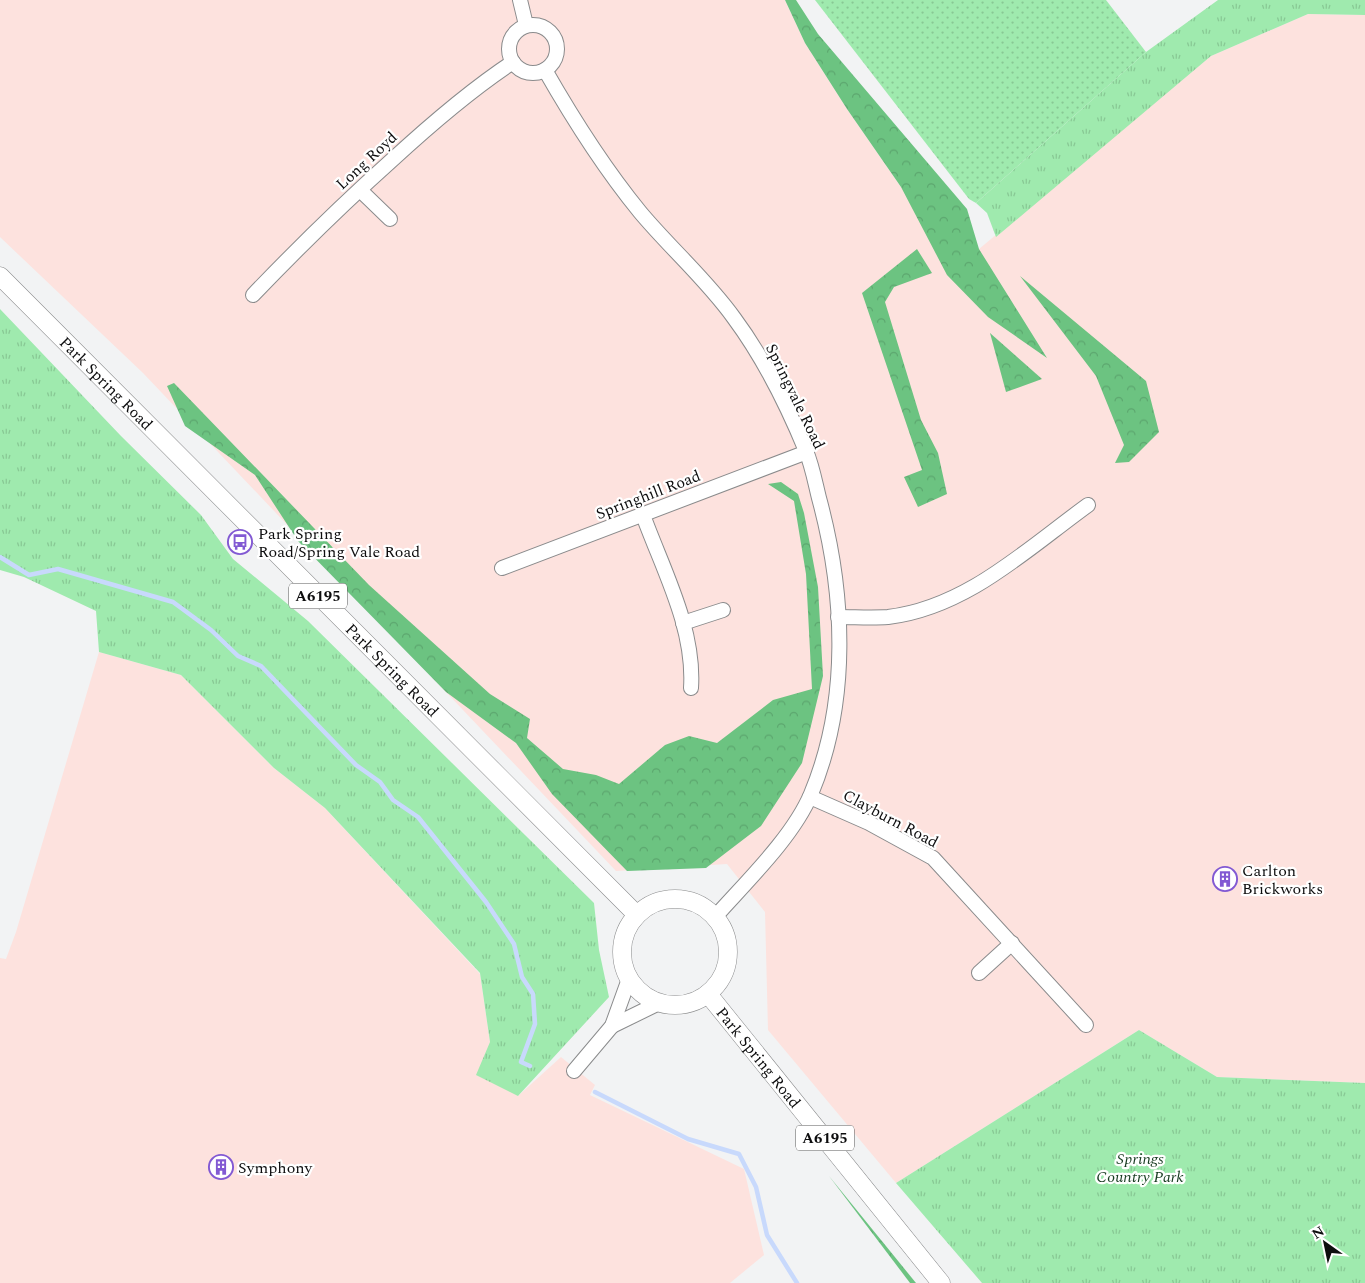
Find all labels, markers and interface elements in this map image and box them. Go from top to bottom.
street label: Long Royd [331,126,403,196]
street label: Park Spring Road [54,331,158,436]
street label: Springvale Road [759,340,831,453]
street label: Springhill Road [592,464,704,526]
place label: Park Spring Road/Spring Vale Road [258,522,420,564]
bus stop icon: Park Spring Road/Spring Vale Road [227,529,253,555]
road number: A6195 [289,584,347,608]
street label: Park Spring Road [340,618,444,723]
street label: Clayburn Road [838,784,943,854]
place label: Carlton Brickworks [1242,859,1323,901]
building icon: Carlton Brickworks [1212,866,1238,892]
street label: Park Spring Road [710,1002,806,1114]
road number: A6195 [796,1126,854,1150]
park label: Springs Country Park [1096,1147,1184,1189]
building icon: Symphony [208,1154,234,1180]
place label: Symphony [238,1156,313,1180]
north arrow [1300,1218,1350,1268]
text: N [1308,1221,1329,1244]

